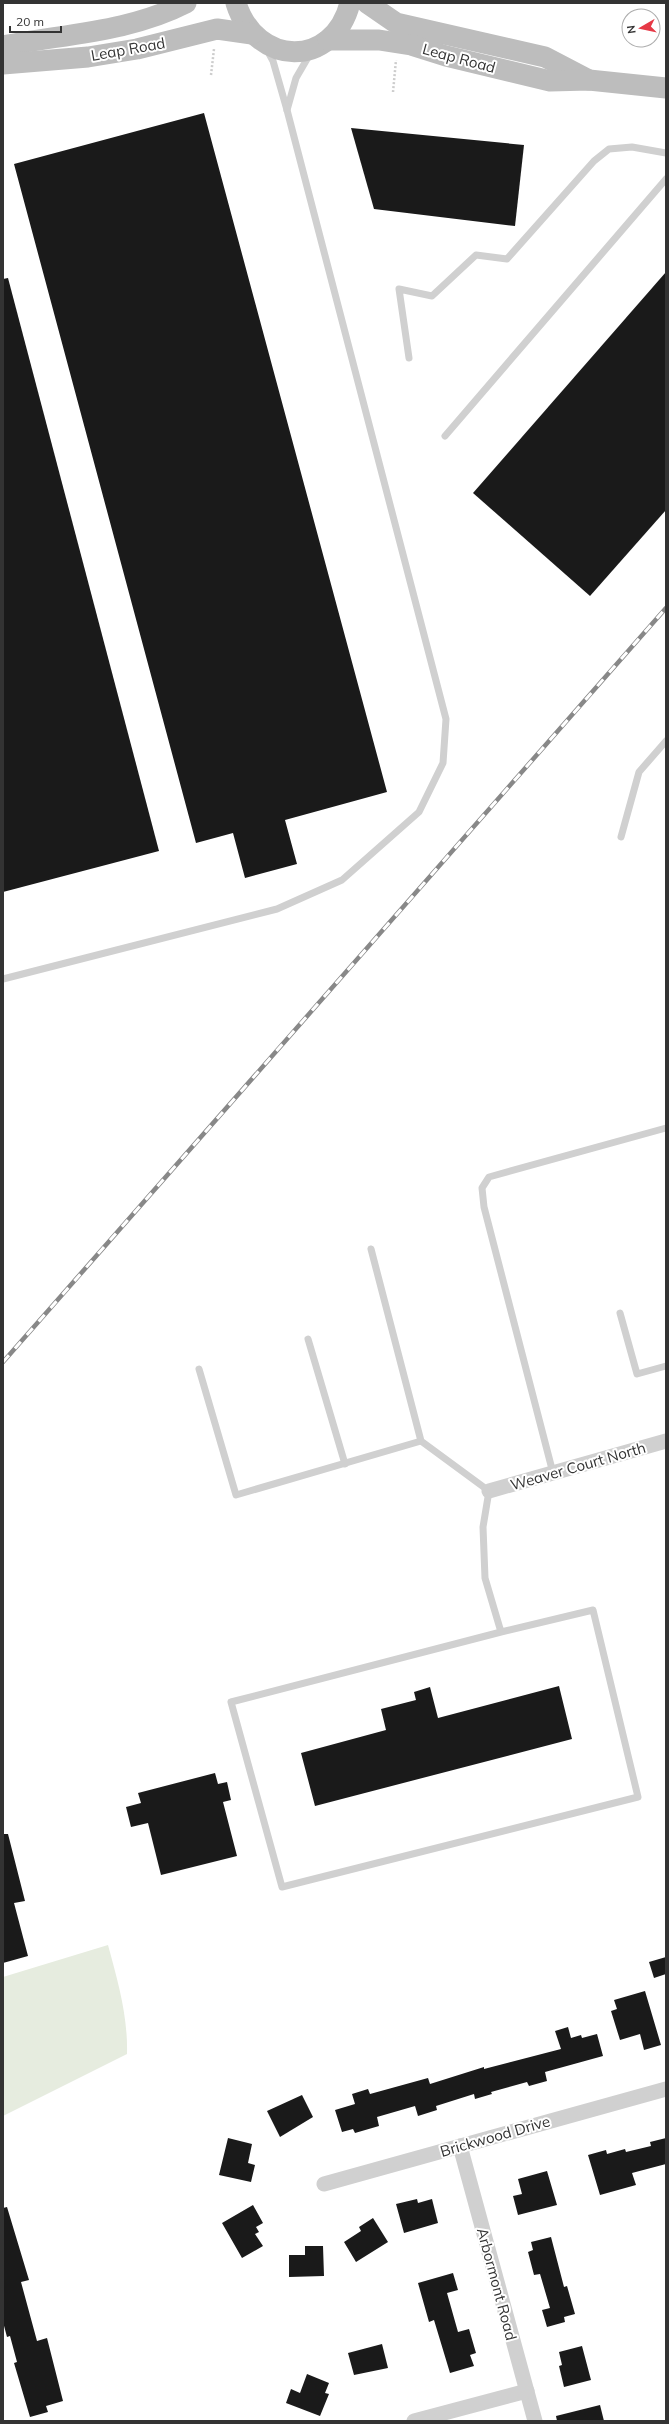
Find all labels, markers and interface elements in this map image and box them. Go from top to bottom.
scale bar [10,8,61,34]
north arrow [621,8,661,48]
text: 20 m [16,14,44,29]
text: N [624,24,639,35]
street label: Leap Road [89,33,167,65]
street label: Leap Road [420,39,498,77]
street label: Weaver Court North [508,1438,648,1494]
street label: Brickwood Drive [438,2111,552,2161]
street label: Arbormont Road [473,2226,521,2342]

